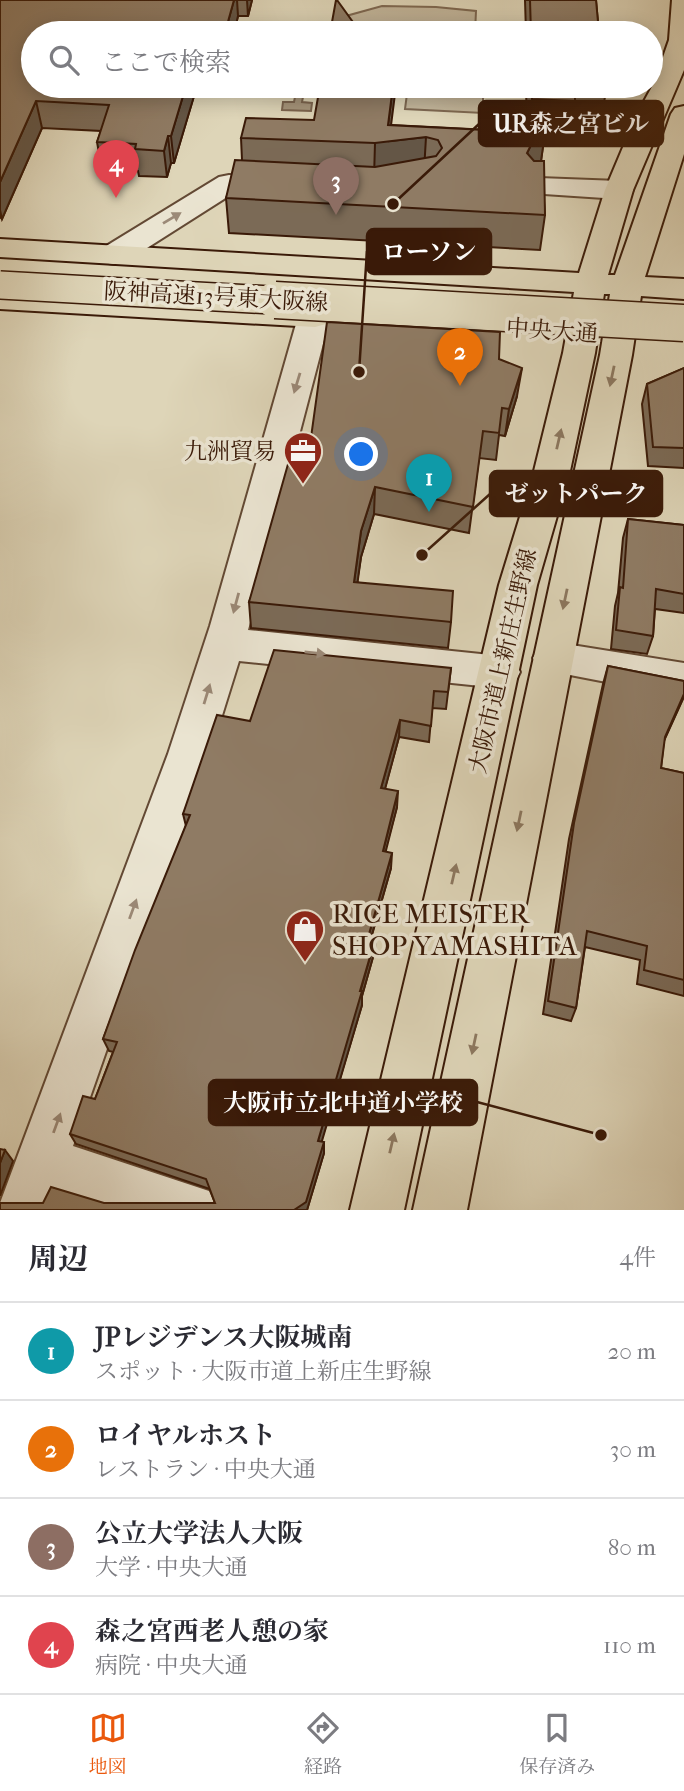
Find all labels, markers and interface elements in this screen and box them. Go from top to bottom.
search box [21,21,663,98]
icon: search [45,41,83,79]
text: ここで検索 [101,47,231,78]
callout: UR森之宮ビル [479,101,663,146]
text: UR森之宮ビル [492,110,649,138]
pin: 4 [93,140,139,198]
pin: 3 [313,157,359,215]
one-way arrow [162,212,181,224]
callout: ローソン [367,229,491,274]
text: ローソン [381,238,477,266]
street label: 阪神高速13号東大阪線 [103,278,329,316]
street label: 中央大通 [505,314,599,348]
pin: 2 [437,328,483,386]
one-way arrow [606,365,617,387]
one-way arrow [291,373,301,394]
one-way arrow [554,428,565,450]
office icon: 九洲貿易 [282,430,324,485]
your location [344,437,378,471]
place label: 九洲貿易 [184,438,276,465]
pin: 1 [406,454,452,512]
callout: ゼットパーク [490,471,662,516]
text: ゼットパーク [504,480,648,508]
street label: 大阪市道上新庄生野線 [464,546,542,776]
one-way arrow [560,588,571,610]
one-way arrow [230,592,241,614]
one-way arrow [305,648,327,659]
one-way arrow [203,683,213,704]
one-way arrow [514,810,525,832]
one-way arrow [448,863,459,885]
place label: RICE MEISTER SHOP YAMASHITA [332,897,578,962]
one-way arrow [128,898,139,919]
shop icon: RICE MEISTER SHOP YAMASHITA [284,908,326,963]
one-way arrow [468,1033,479,1055]
callout: 大阪市立北中道小学校 [209,1080,477,1125]
text: 大阪市立北中道小学校 [223,1089,463,1117]
one-way arrow [51,1113,62,1134]
one-way arrow [387,1132,398,1154]
text: 周辺 [28,1242,88,1277]
text: 4件 [619,1244,656,1271]
text: JPレジデンス大阪城南 [95,1322,353,1353]
text: 1 [47,1338,55,1365]
text: 20 m [607,1338,656,1365]
text: スポット · 大阪市道上新庄生野線 [95,1358,432,1385]
text: ロイヤルホスト [95,1420,276,1451]
text: 2 [45,1436,57,1463]
text: 30 m [610,1436,656,1463]
text: レストラン · 中央大通 [95,1456,316,1483]
text: 公立大学法人大阪 [95,1518,303,1549]
text: 3 [46,1534,56,1561]
text: 80 m [608,1534,656,1561]
text: 大学 · 中央大通 [95,1554,248,1581]
text: 森之宮西老人憩の家 [95,1616,329,1647]
text: 4 [44,1632,58,1659]
text: 110 m [603,1632,656,1659]
text: 病院 · 中央大通 [95,1652,248,1679]
tab: 地図 [89,1709,127,1778]
tab: 経路 [304,1709,342,1778]
tab: 保存済み [519,1709,595,1778]

